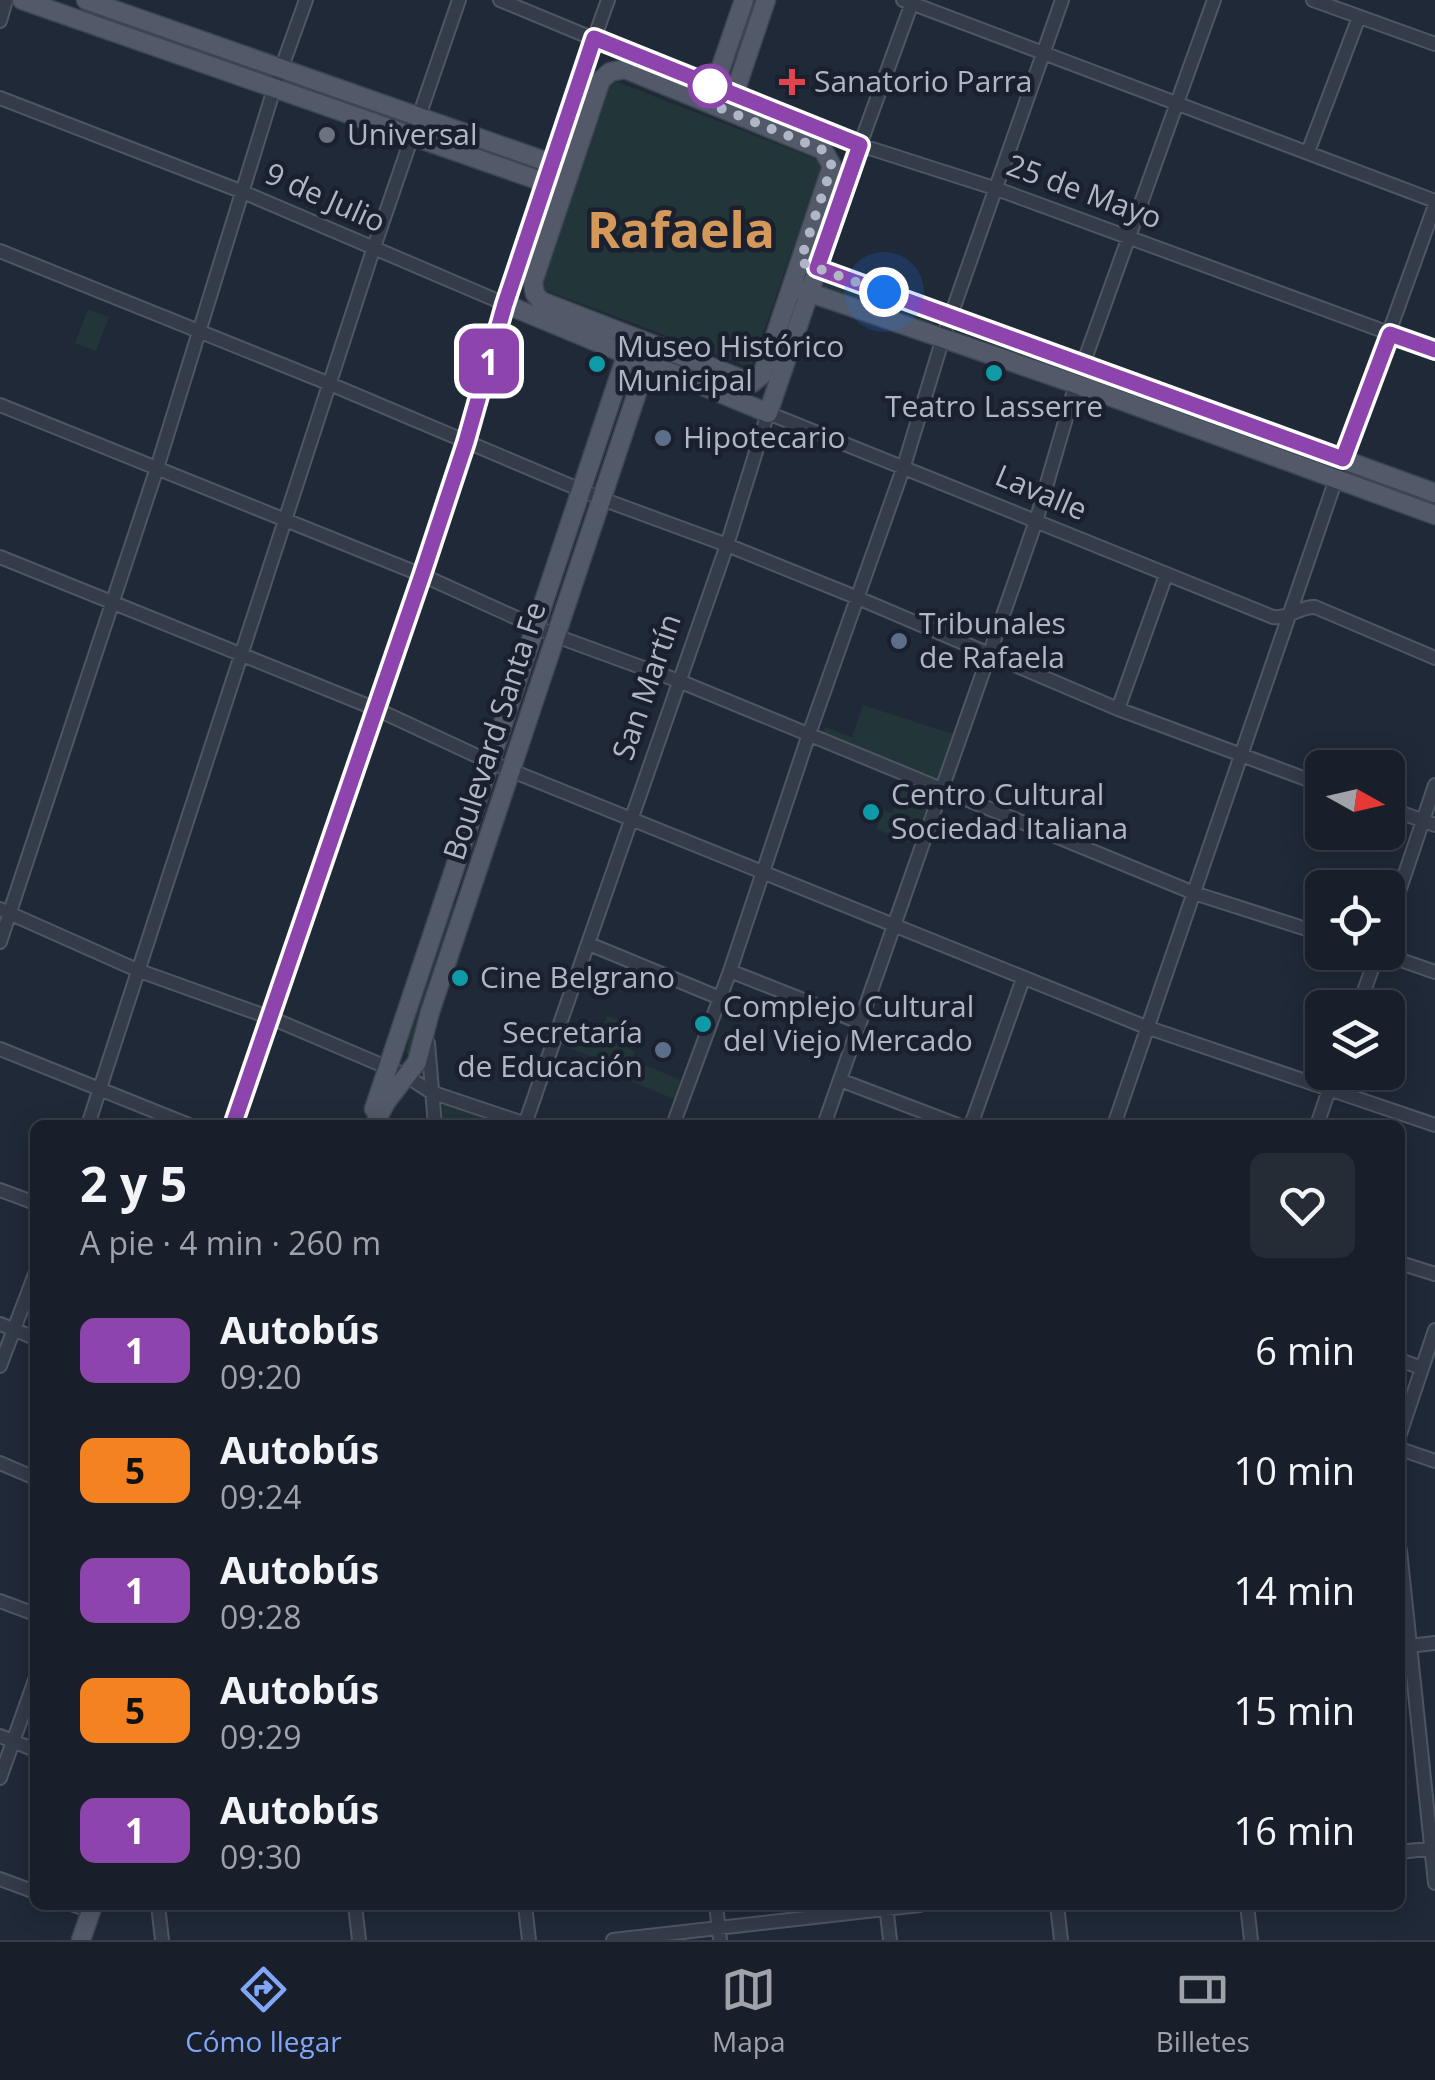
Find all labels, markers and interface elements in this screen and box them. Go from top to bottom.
place label: Sanatorio Parra [814,60,1033,101]
unlabelled marker [689,65,731,107]
marker: Sanatorio Parra [779,69,805,95]
place label: Universal [347,113,477,154]
marker: Universal [316,124,338,146]
street label: 25 de Mayo [1001,144,1168,238]
street label: 9 de Julio [259,152,392,241]
district label: Rafaela [587,195,775,263]
your location [859,267,909,317]
place label: Museo Histórico Municipal [617,325,844,400]
line badge: 1 [456,328,522,394]
text: 1 [479,338,499,385]
marker: Museo Histórico Municipal [586,353,608,375]
marker: Teatro Lasserre [983,362,1005,384]
place label: Teatro Lasserre [885,385,1103,426]
place label: Hipotecario [683,416,846,457]
marker: Hipotecario [652,427,674,449]
street label: Lavalle [989,454,1094,529]
street label: Boulevard Santa Fe [432,596,555,865]
place label: Tribunales de Rafaela [919,602,1066,677]
street label: San Martín [601,608,690,765]
marker: Tribunales de Rafaela [888,630,910,652]
north arrow [1305,750,1405,850]
map controls [1305,750,1405,1090]
place label: Centro Cultural Sociedad Italiana [891,773,1128,848]
marker: Centro Cultural Sociedad Italiana [860,801,882,823]
button: locate [1305,870,1405,970]
place label: Cine Belgrano [480,956,675,997]
marker: Cine Belgrano [449,967,471,989]
place label: Complejo Cultural del Viejo Mercado [723,985,974,1060]
button: layers [1305,990,1405,1090]
place label: Secretaría de Educación [457,1011,643,1086]
marker: Complejo Cultural del Viejo Mercado [692,1013,714,1035]
marker: Secretaría de Educación [652,1039,674,1061]
text: 2 y 5 [80,1151,187,1216]
button: heart [1250,1153,1355,1258]
text: A pie · 4 min · 260 m [80,1221,381,1264]
text: Autobús [220,1303,379,1355]
text: 6 min [1255,1324,1355,1376]
text: 1 [125,1327,145,1374]
text: 09:20 [220,1355,302,1398]
text: Autobús [220,1423,379,1475]
text: 10 min [1234,1444,1355,1496]
text: 5 [125,1447,145,1494]
text: 09:24 [220,1475,302,1518]
text: Autobús [220,1543,379,1595]
text: 14 min [1234,1564,1355,1616]
text: 1 [125,1567,145,1614]
text: 09:28 [220,1595,302,1638]
text: Autobús [220,1663,379,1715]
text: 15 min [1234,1684,1355,1736]
text: 5 [125,1687,145,1734]
text: 09:29 [220,1715,302,1758]
text: Autobús [220,1783,379,1835]
text: 16 min [1234,1804,1355,1856]
text: 1 [125,1807,145,1854]
text: 09:30 [220,1835,302,1878]
tab: Cómo llegar [185,1962,342,2060]
tab: Mapa [712,1962,785,2060]
tab: Billetes [1156,1962,1250,2060]

